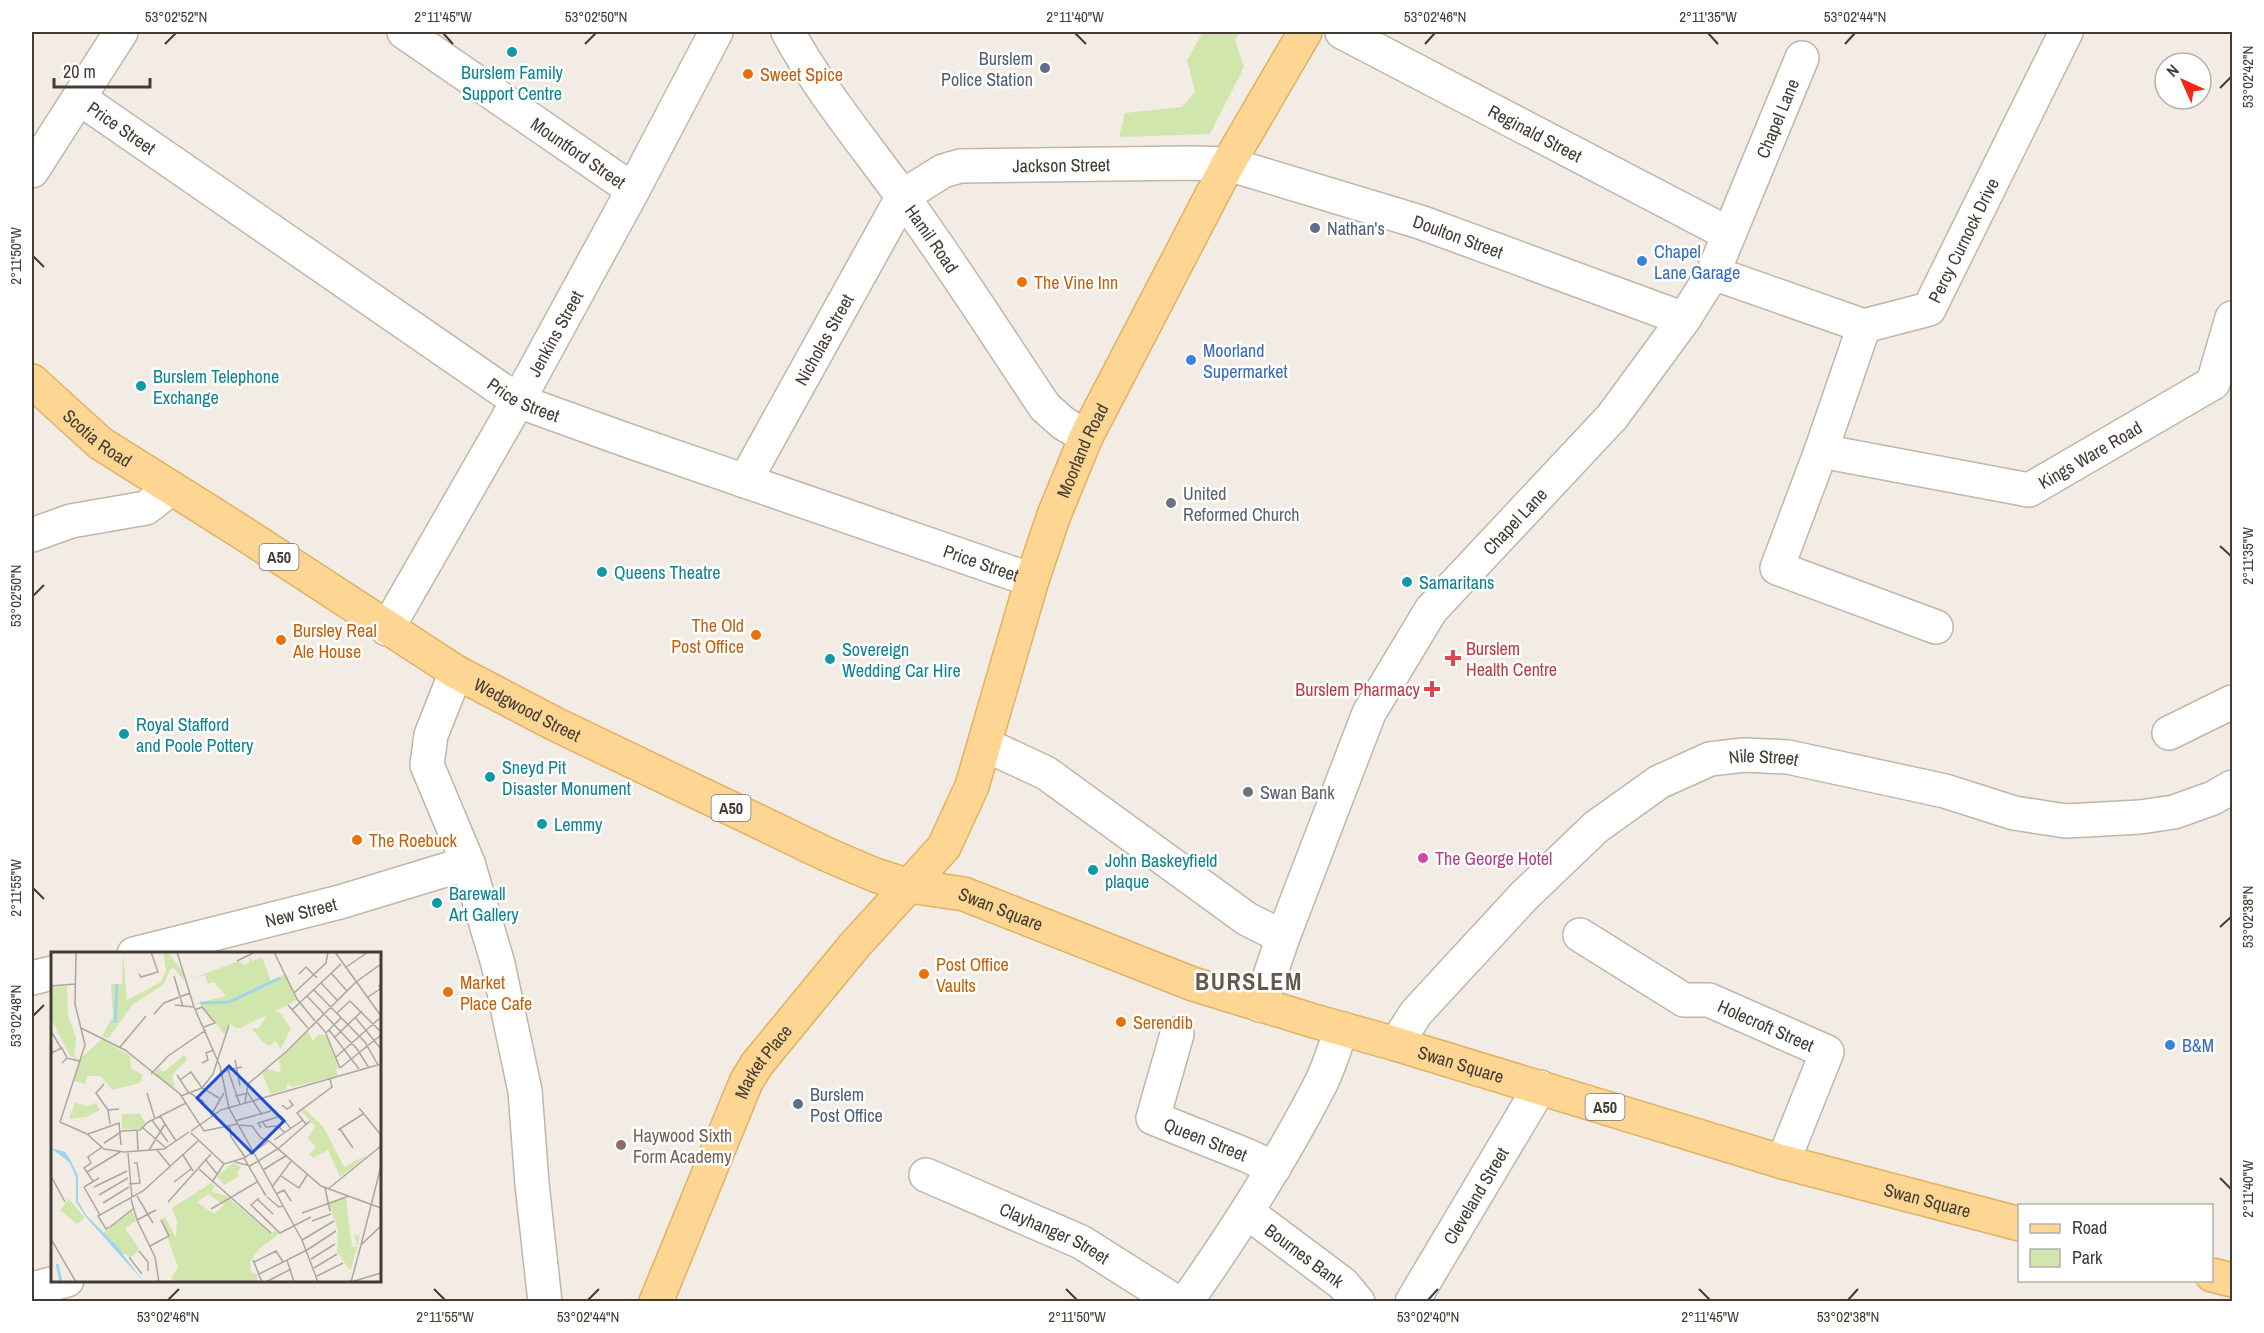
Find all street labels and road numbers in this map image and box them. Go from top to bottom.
street label: Chapel Lane [1749,75,1805,162]
street label: Price Street [83,95,161,160]
street label: Reginald Street [1484,98,1587,168]
street label: Mountford Street [526,111,631,194]
street label: Jackson Street [1012,152,1110,178]
street label: Percy Curnock Drive [1922,174,2004,307]
street label: Hamil Road [900,199,965,278]
street label: Doulton Street [1410,208,1507,264]
street label: Jenkins Street [521,286,588,381]
street label: Nicholas Street [788,289,859,390]
street label: Price Street [483,371,563,428]
street label: Moorland Road [1050,399,1114,501]
street label: Scotia Road [58,403,137,473]
street label: Kings Ware Road [2033,415,2146,495]
street label: Chapel Lane [1477,482,1552,560]
street label: Price Street [940,538,1022,587]
road number: A50 [260,544,298,570]
street label: Wedgwood Street [470,671,585,747]
street label: Nile Street [1727,742,1801,771]
road number: A50 [712,795,750,821]
street label: Swan Square [955,881,1047,936]
street label: New Street [262,891,339,933]
street label: Holecroft Street [1714,993,1818,1057]
street label: Market Place [728,1019,797,1102]
street label: Swan Square [1415,1039,1507,1089]
road number: A50 [1586,1094,1624,1120]
street label: Queen Street [1160,1111,1251,1167]
street label: Cleveland Street [1437,1142,1514,1249]
street label: Swan Square [1881,1176,1974,1223]
street label: Clayhanger Street [996,1196,1114,1269]
street label: Bournes Bank [1260,1217,1350,1293]

